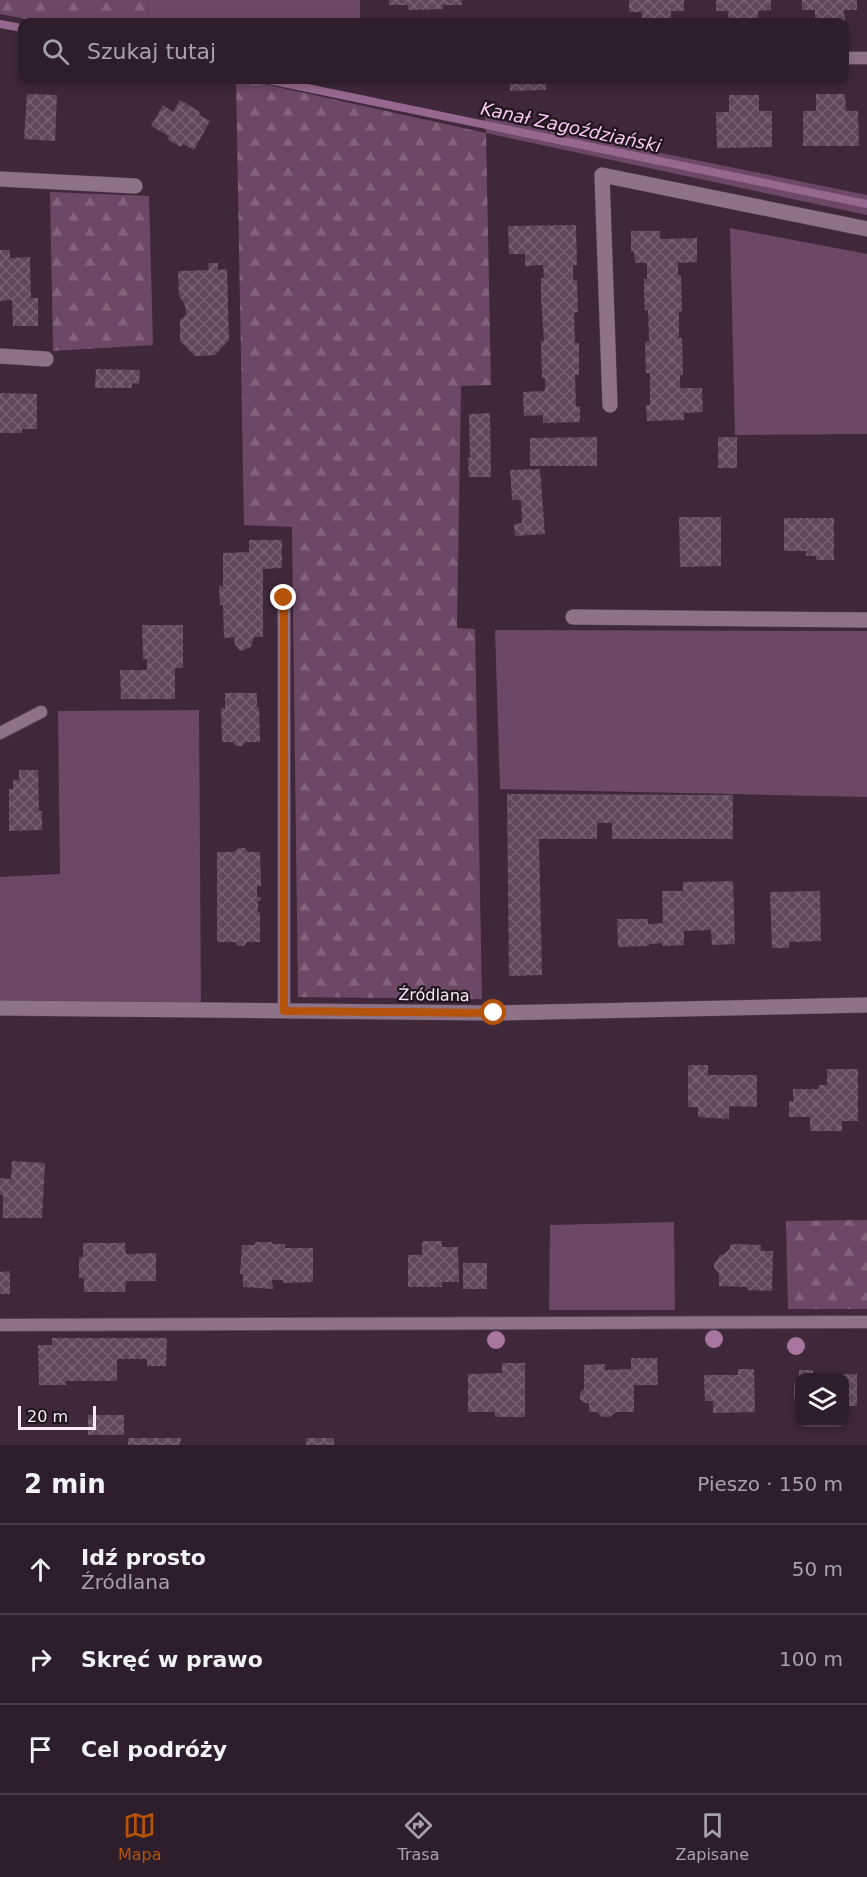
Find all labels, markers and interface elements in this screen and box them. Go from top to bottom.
search box [18,18,849,84]
icon: search [39,35,72,68]
text: Szukaj tutaj [87,39,216,64]
water label: Kanał Zagoździański [479,98,663,156]
route end [270,584,296,610]
street label: Źródlana [398,985,470,1005]
route start [480,999,506,1025]
map controls [795,1373,849,1427]
button: layers [795,1373,849,1427]
scale bar [18,1403,96,1430]
text: 20 m [27,1407,68,1426]
text: 2 min [24,1469,106,1499]
text: Pieszo · 150 m [697,1472,843,1496]
text: Idź prosto [81,1545,206,1570]
icon: ahead [24,1553,57,1586]
text: 50 m [792,1557,843,1581]
text: Źródlana [81,1570,170,1594]
icon: right [24,1643,57,1676]
text: Skręć w prawo [81,1647,263,1672]
text: 100 m [779,1647,843,1671]
icon: arrive [24,1733,57,1766]
text: Cel podróży [81,1737,227,1762]
tab: Mapa [118,1809,162,1864]
tab: Trasa [398,1809,440,1864]
tab: Zapisane [675,1809,749,1864]

